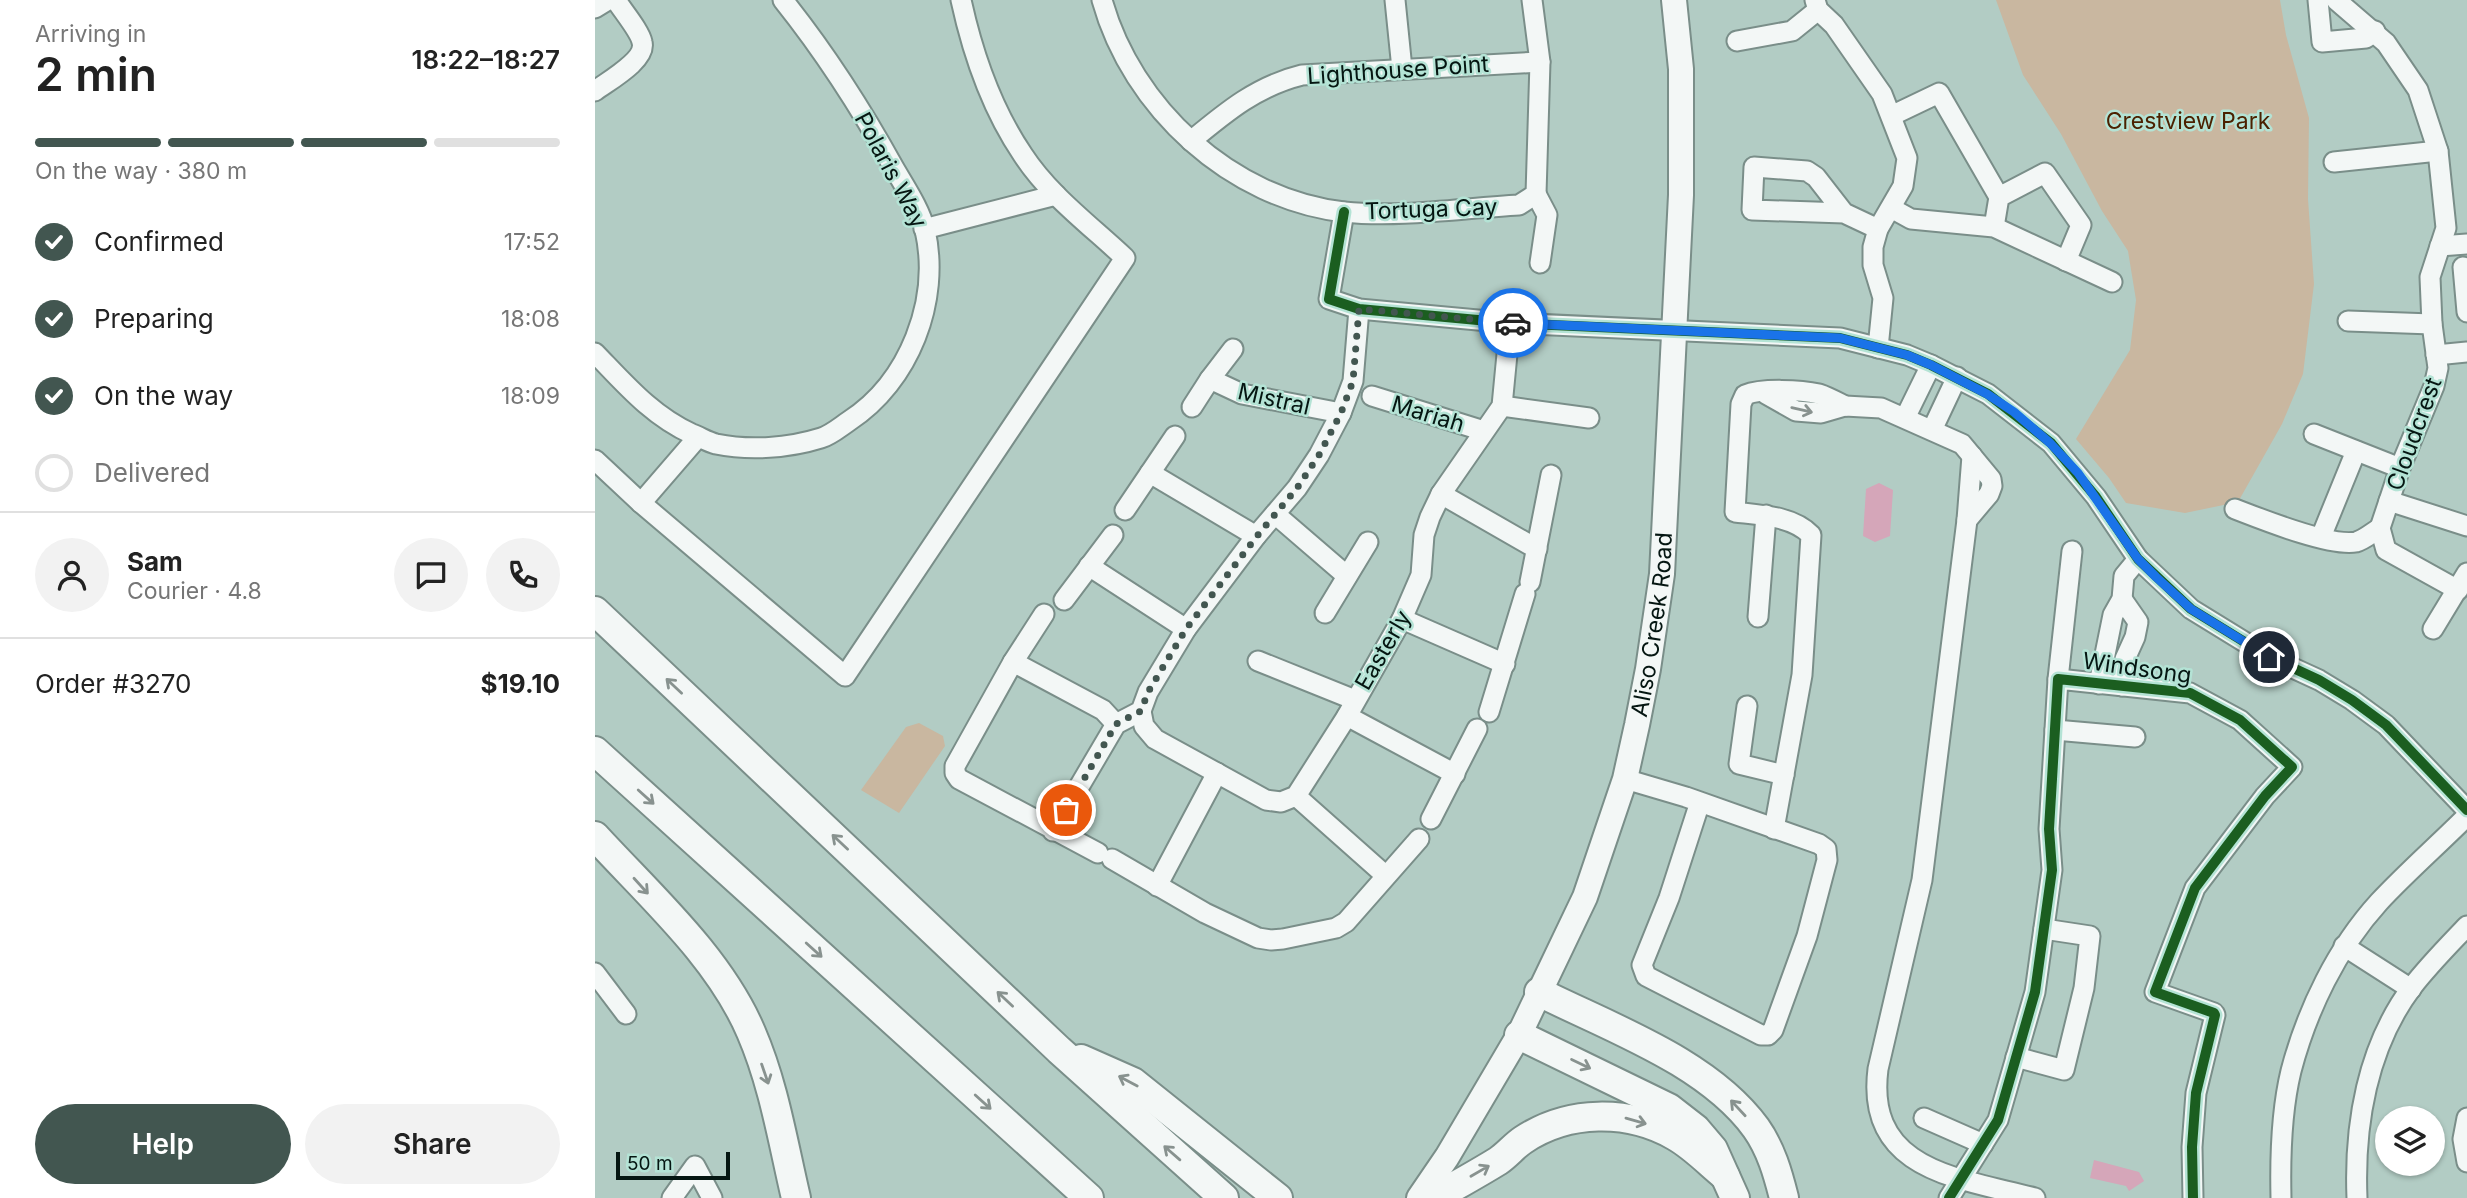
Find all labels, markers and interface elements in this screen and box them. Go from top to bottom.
text: Arriving in [35,20,146,48]
text: 18:22–18:27 [412,44,560,75]
text: 2 min [35,46,157,102]
street label: Lighthouse Point [1306,50,1490,90]
street label: Polaris Way [849,107,933,233]
park label: Crestview Park [2106,107,2271,135]
text: On the way · 380 m [35,157,247,185]
street label: Tortuga Cay [1364,193,1498,225]
icon: check [35,223,73,261]
text: Confirmed [94,226,224,257]
text: 17:52 [504,228,560,256]
courier [1478,288,1548,358]
icon: check [35,300,73,338]
text: Preparing [94,303,214,334]
icon: car [1494,304,1532,342]
text: 18:08 [501,305,560,333]
street label: Cloudcrest [2381,373,2448,494]
icon: check [35,377,73,415]
street label: Mistral [1235,377,1313,421]
text: On the way [94,380,233,411]
text: 18:09 [501,382,560,410]
street label: Mariah [1388,390,1468,438]
one-way arrow [1790,404,1813,417]
text: Delivered [94,457,210,488]
street label: Aliso Creek Road [1625,532,1678,719]
button: person [35,538,109,612]
button: chat [394,538,468,612]
button: phone [486,538,560,612]
text: Sam [127,546,183,577]
text: Courier · 4.8 [127,577,262,605]
street label: Easterly [1349,605,1417,695]
pin [2239,627,2299,687]
icon: home [2250,638,2288,676]
street label: Windsong [2081,647,2193,689]
text: Order #3270 [35,668,192,699]
text: $19.10 [481,668,560,699]
one-way arrow [666,678,683,695]
pin [1036,780,1096,840]
one-way arrow [637,789,655,805]
icon: bag [1047,791,1085,829]
one-way arrow [832,834,849,851]
one-way arrow [633,877,649,895]
one-way arrow [805,941,822,958]
one-way arrow [997,990,1014,1007]
one-way arrow [1570,1058,1591,1072]
one-way arrow [760,1062,772,1084]
one-way arrow [1118,1073,1138,1087]
one-way arrow [974,1094,991,1111]
one-way arrow [1730,1099,1746,1117]
button: Help [35,1104,291,1184]
button: Share [305,1104,560,1184]
map controls [2375,1106,2445,1176]
button: layers [2375,1106,2445,1176]
one-way arrow [1625,1115,1647,1128]
one-way arrow [1164,1145,1182,1161]
scale bar [616,1149,730,1181]
text: 50 m [627,1152,673,1175]
one-way arrow [1470,1164,1490,1178]

